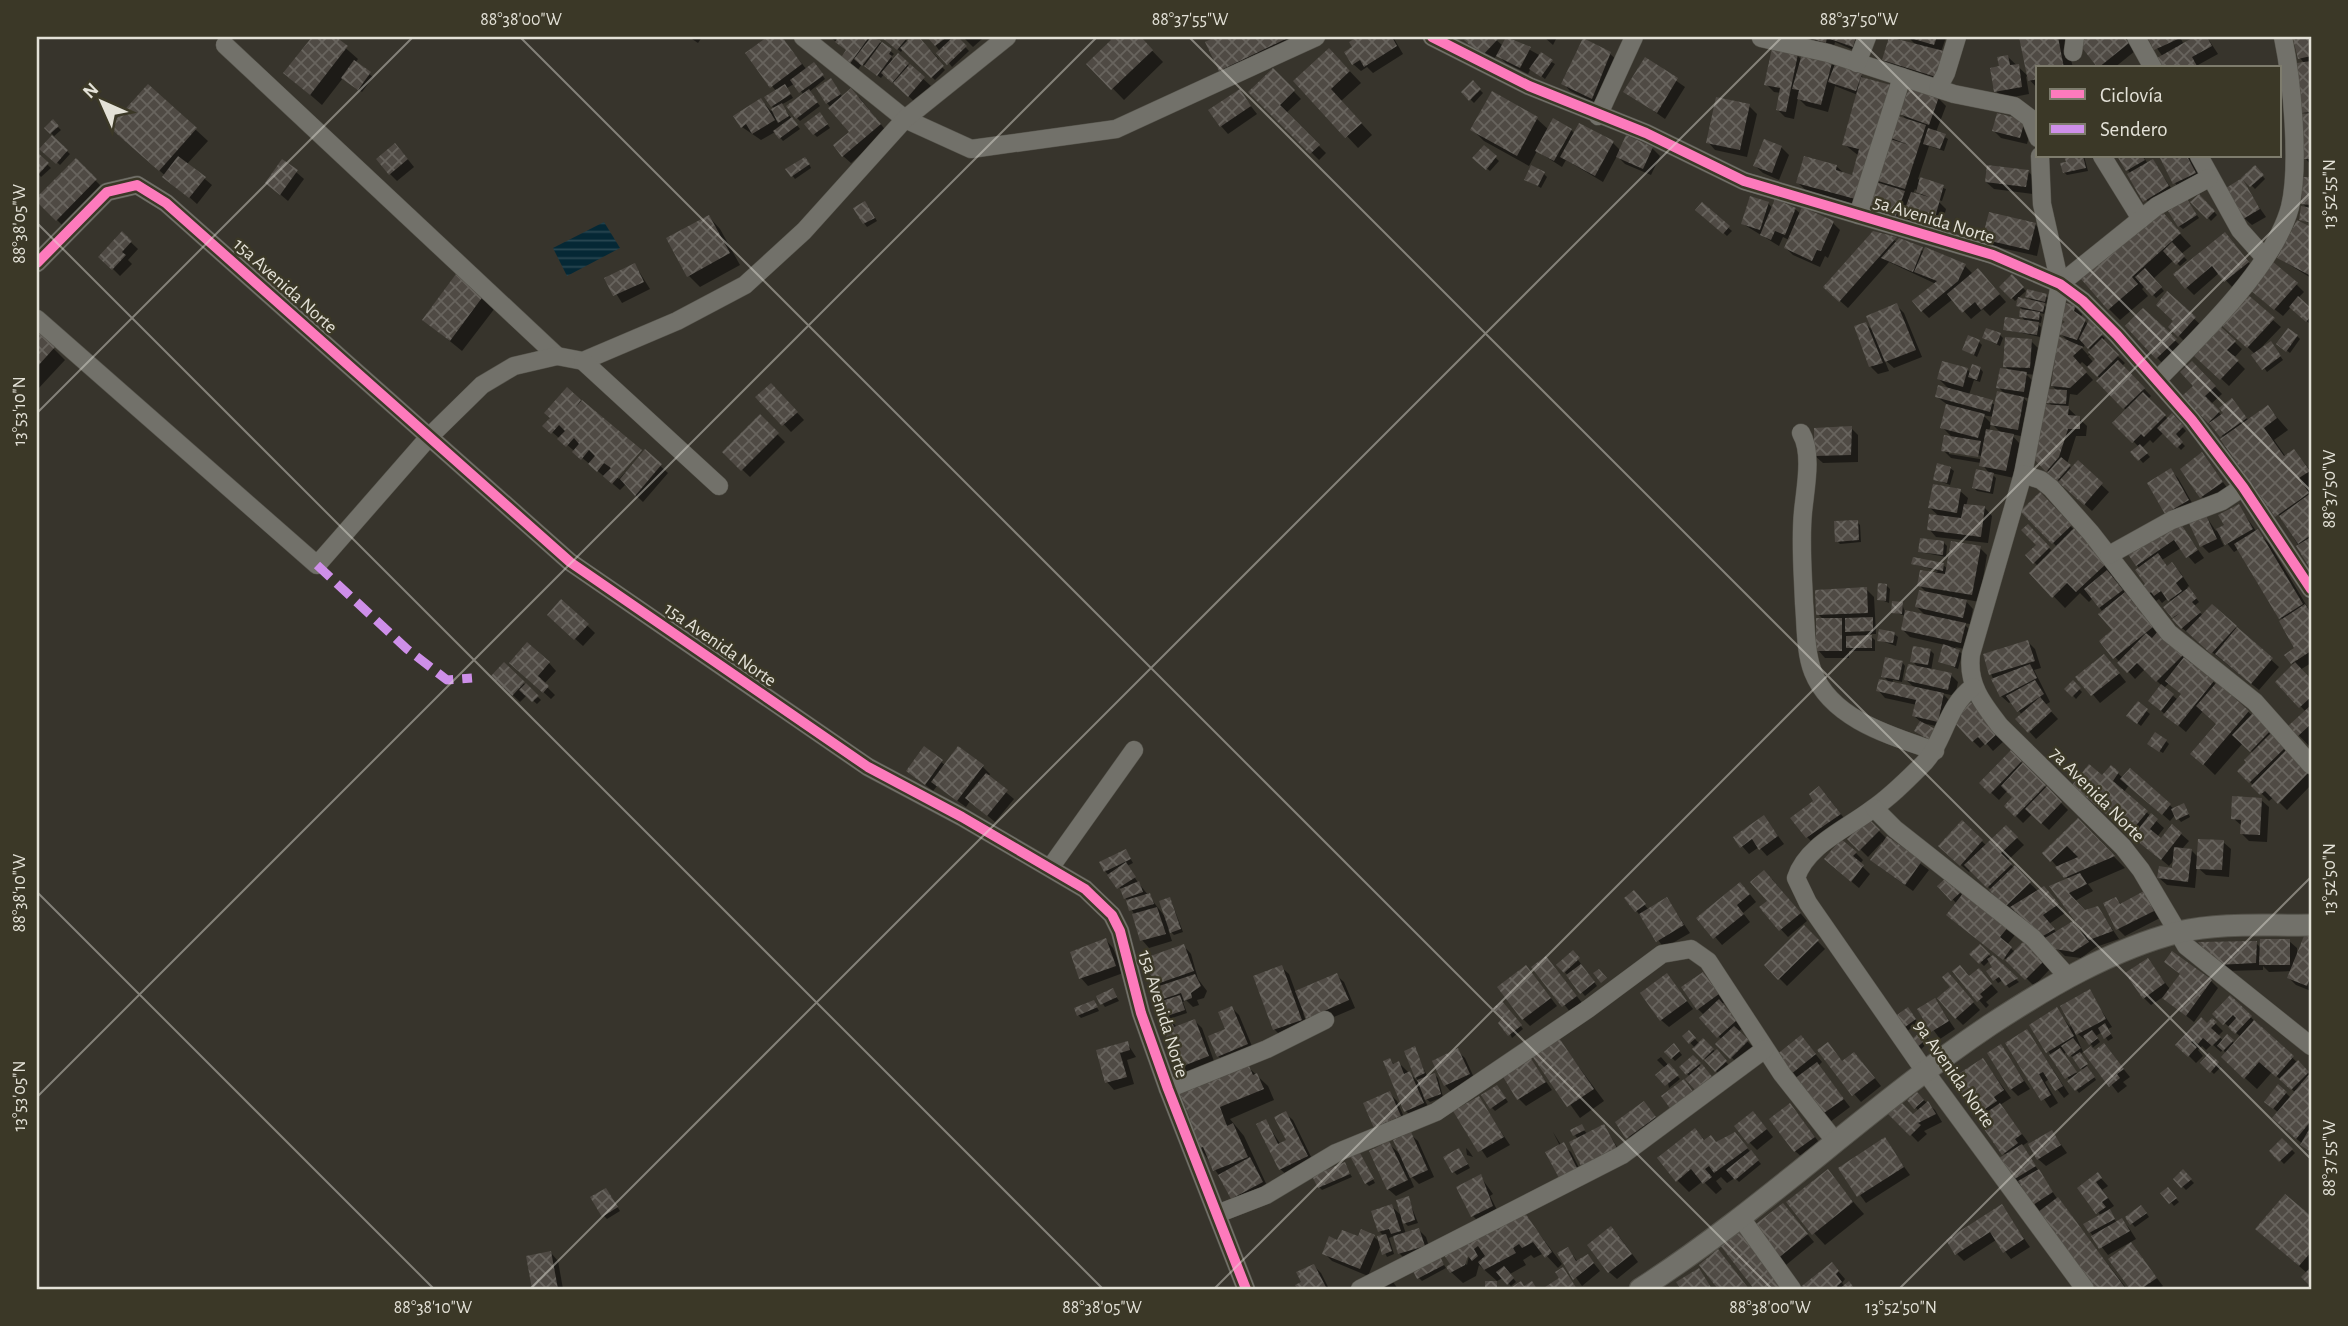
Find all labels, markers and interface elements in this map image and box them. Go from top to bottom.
text: 88°38'00"W [480,11,562,29]
text: 88°37'55"W [1152,11,1228,29]
text: 88°37'50"W [1820,11,1898,29]
north arrow [66,66,136,136]
legend [2036,66,2282,158]
text: N [80,80,102,102]
text: Ciclovía [2100,85,2163,106]
text: Sendero [2100,119,2168,140]
text: 13°52'55"N [2321,159,2339,229]
text: 88°38'05"W [11,184,29,264]
street label: 5a Avenida Norte [1871,193,1997,247]
street label: 15a Avenida Norte [230,235,340,337]
text: 13°53'10"N [11,376,29,446]
text: 88°37'50"W [2321,450,2339,528]
street label: 15a Avenida Norte [660,599,780,691]
street label: 7a Avenida Norte [2046,744,2148,846]
text: 13°52'50"N [2321,843,2339,915]
text: 88°38'10"W [11,854,29,932]
street label: 15a Avenida Norte [1135,948,1191,1080]
street label: 9a Avenida Norte [1910,1017,1998,1131]
text: 13°53'05"N [11,1060,29,1132]
text: 88°37'55"W [2321,1120,2339,1196]
text: 88°38'10"W [394,1299,472,1317]
text: 88°38'05"W [1062,1299,1142,1317]
text: 88°38'00"W [1729,1299,1811,1317]
text: 13°52'50"N [1865,1299,1937,1317]

